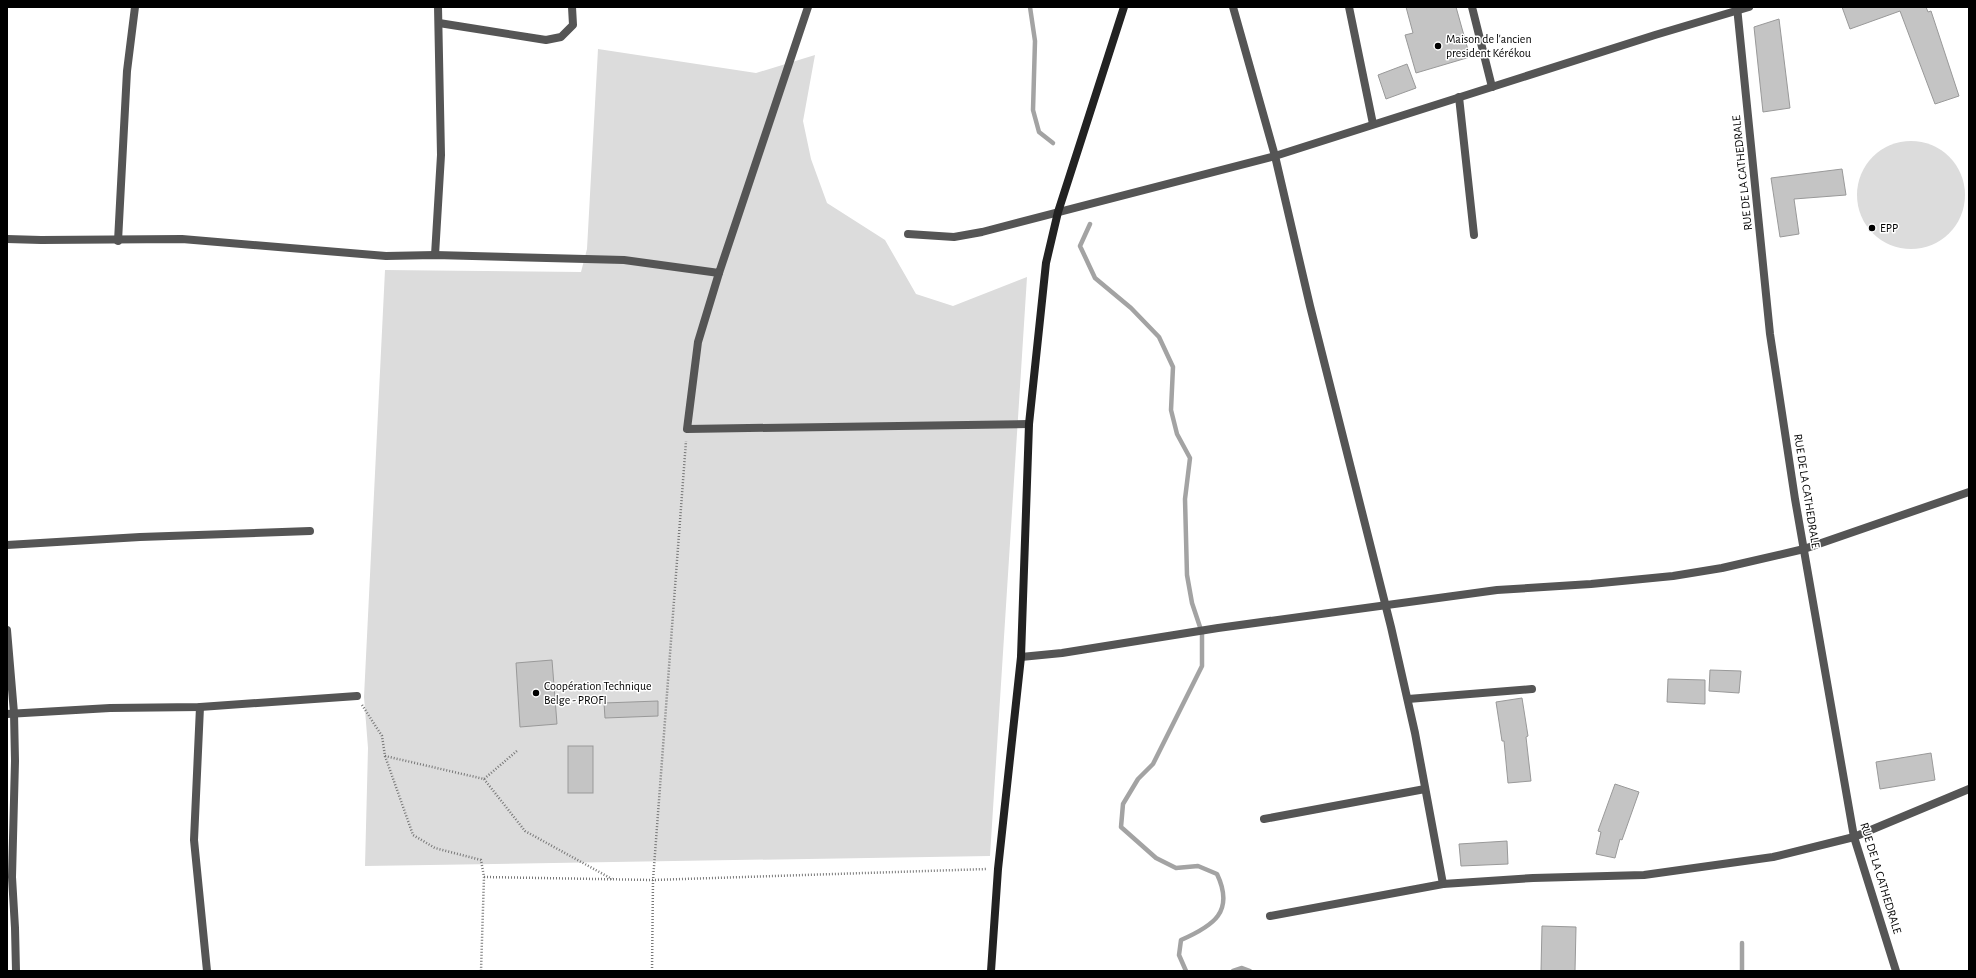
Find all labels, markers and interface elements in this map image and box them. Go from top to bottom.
place label: Maison de l'ancien president Kérékou [1446,33,1532,59]
marker: Maison de l'ancien president Kérékou [1433,41,1443,51]
street label: RUE DE LA CATHEDRALE [1730,115,1754,231]
place label: EPP [1880,222,1898,234]
marker: EPP [1867,223,1877,233]
street label: RUE DE LA CATHEDRALE [1792,433,1822,549]
place label: Coopération Technique Belge - PROFI [544,680,652,706]
marker: Coopération Technique Belge - PROFI [531,688,541,698]
street label: RUE DE LA CATHEDRALE [1858,821,1904,935]

